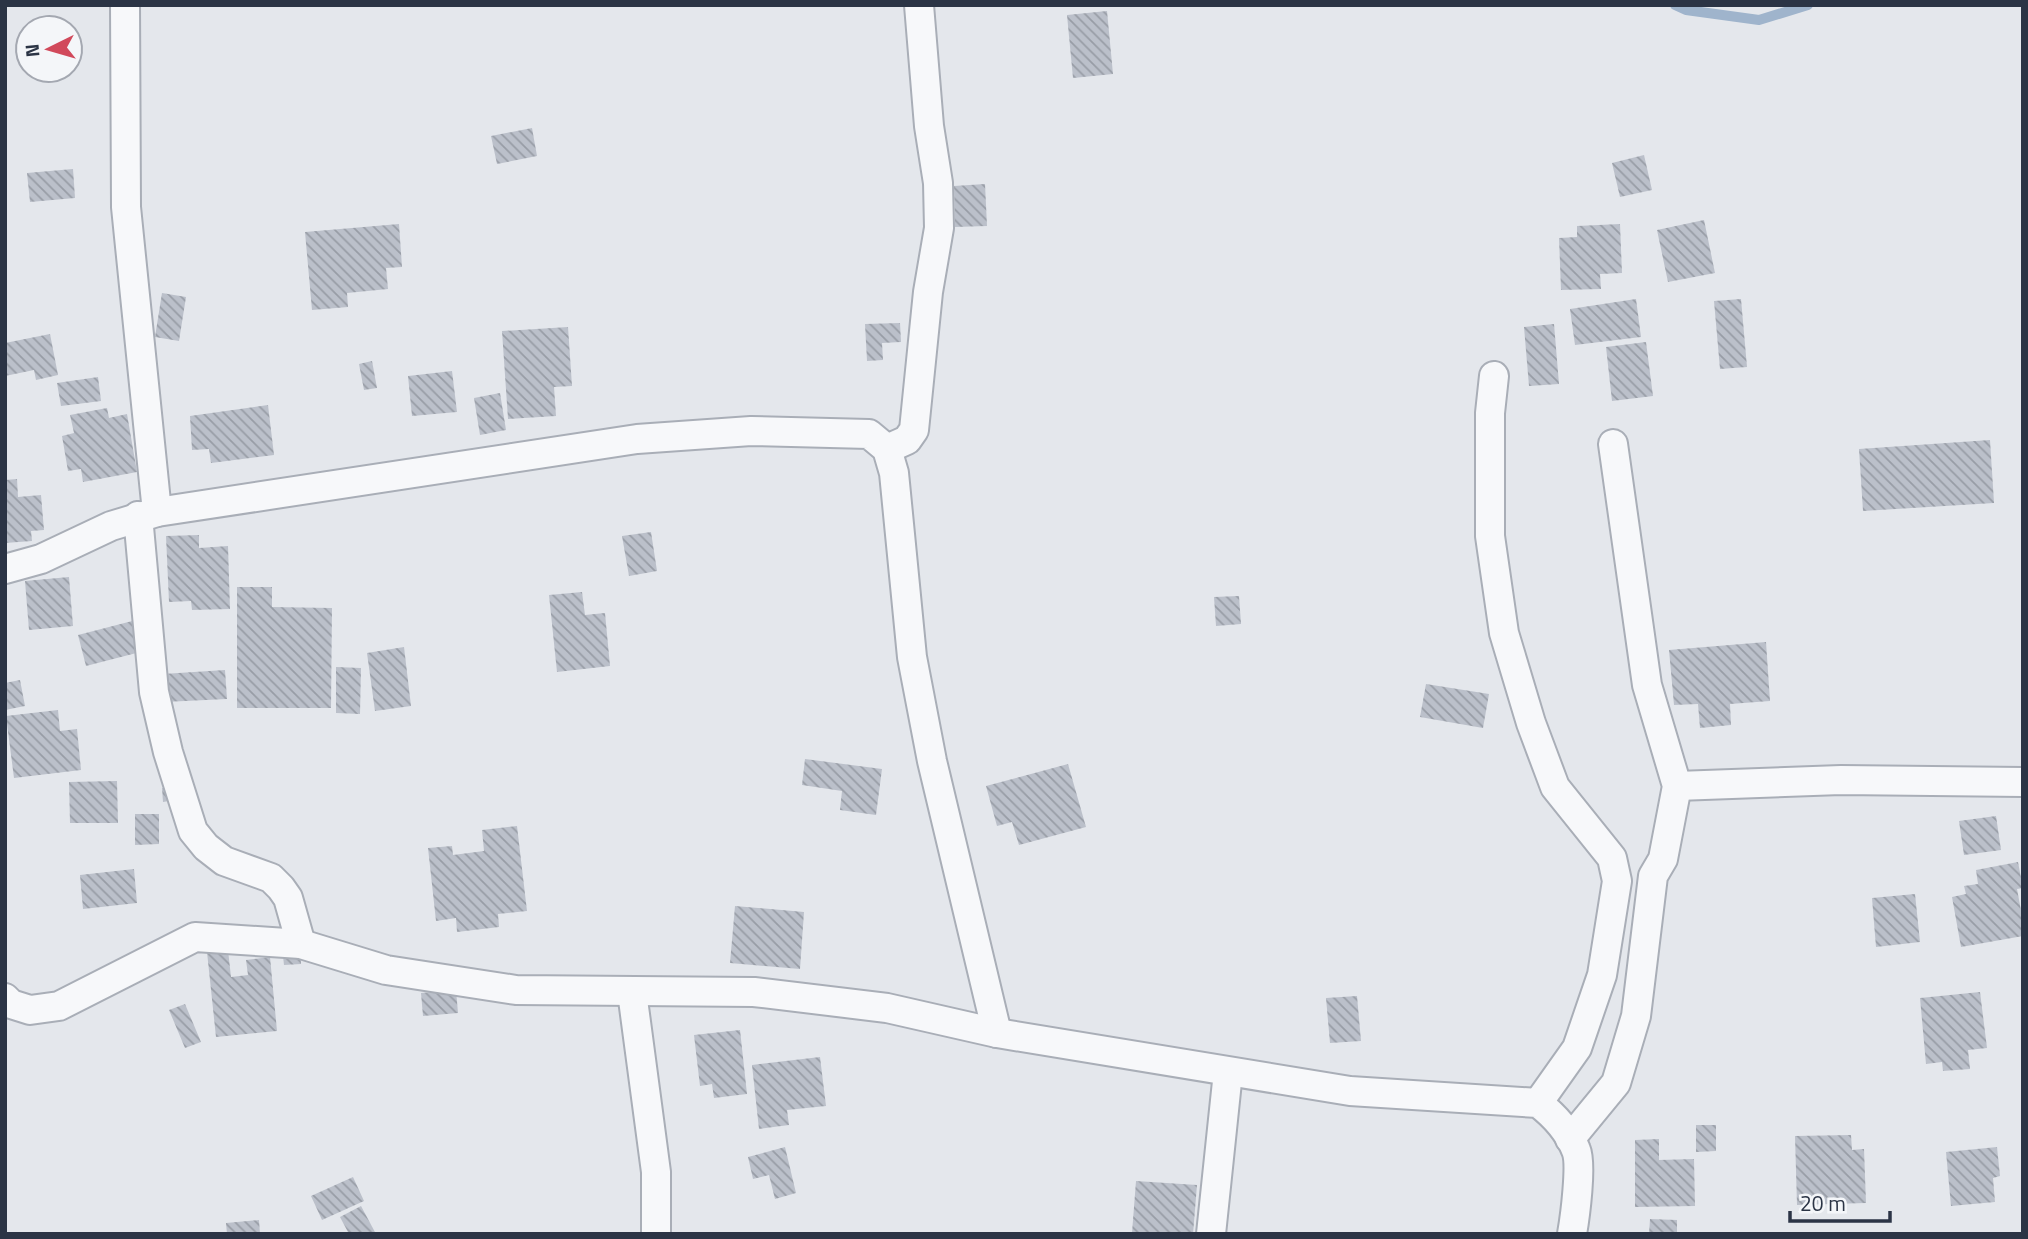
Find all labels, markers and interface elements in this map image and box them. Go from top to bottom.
north arrow [14,14,84,84]
text: N [17,43,47,58]
scale bar [1790,1180,1890,1224]
text: 20 m [1800,1187,1846,1219]

